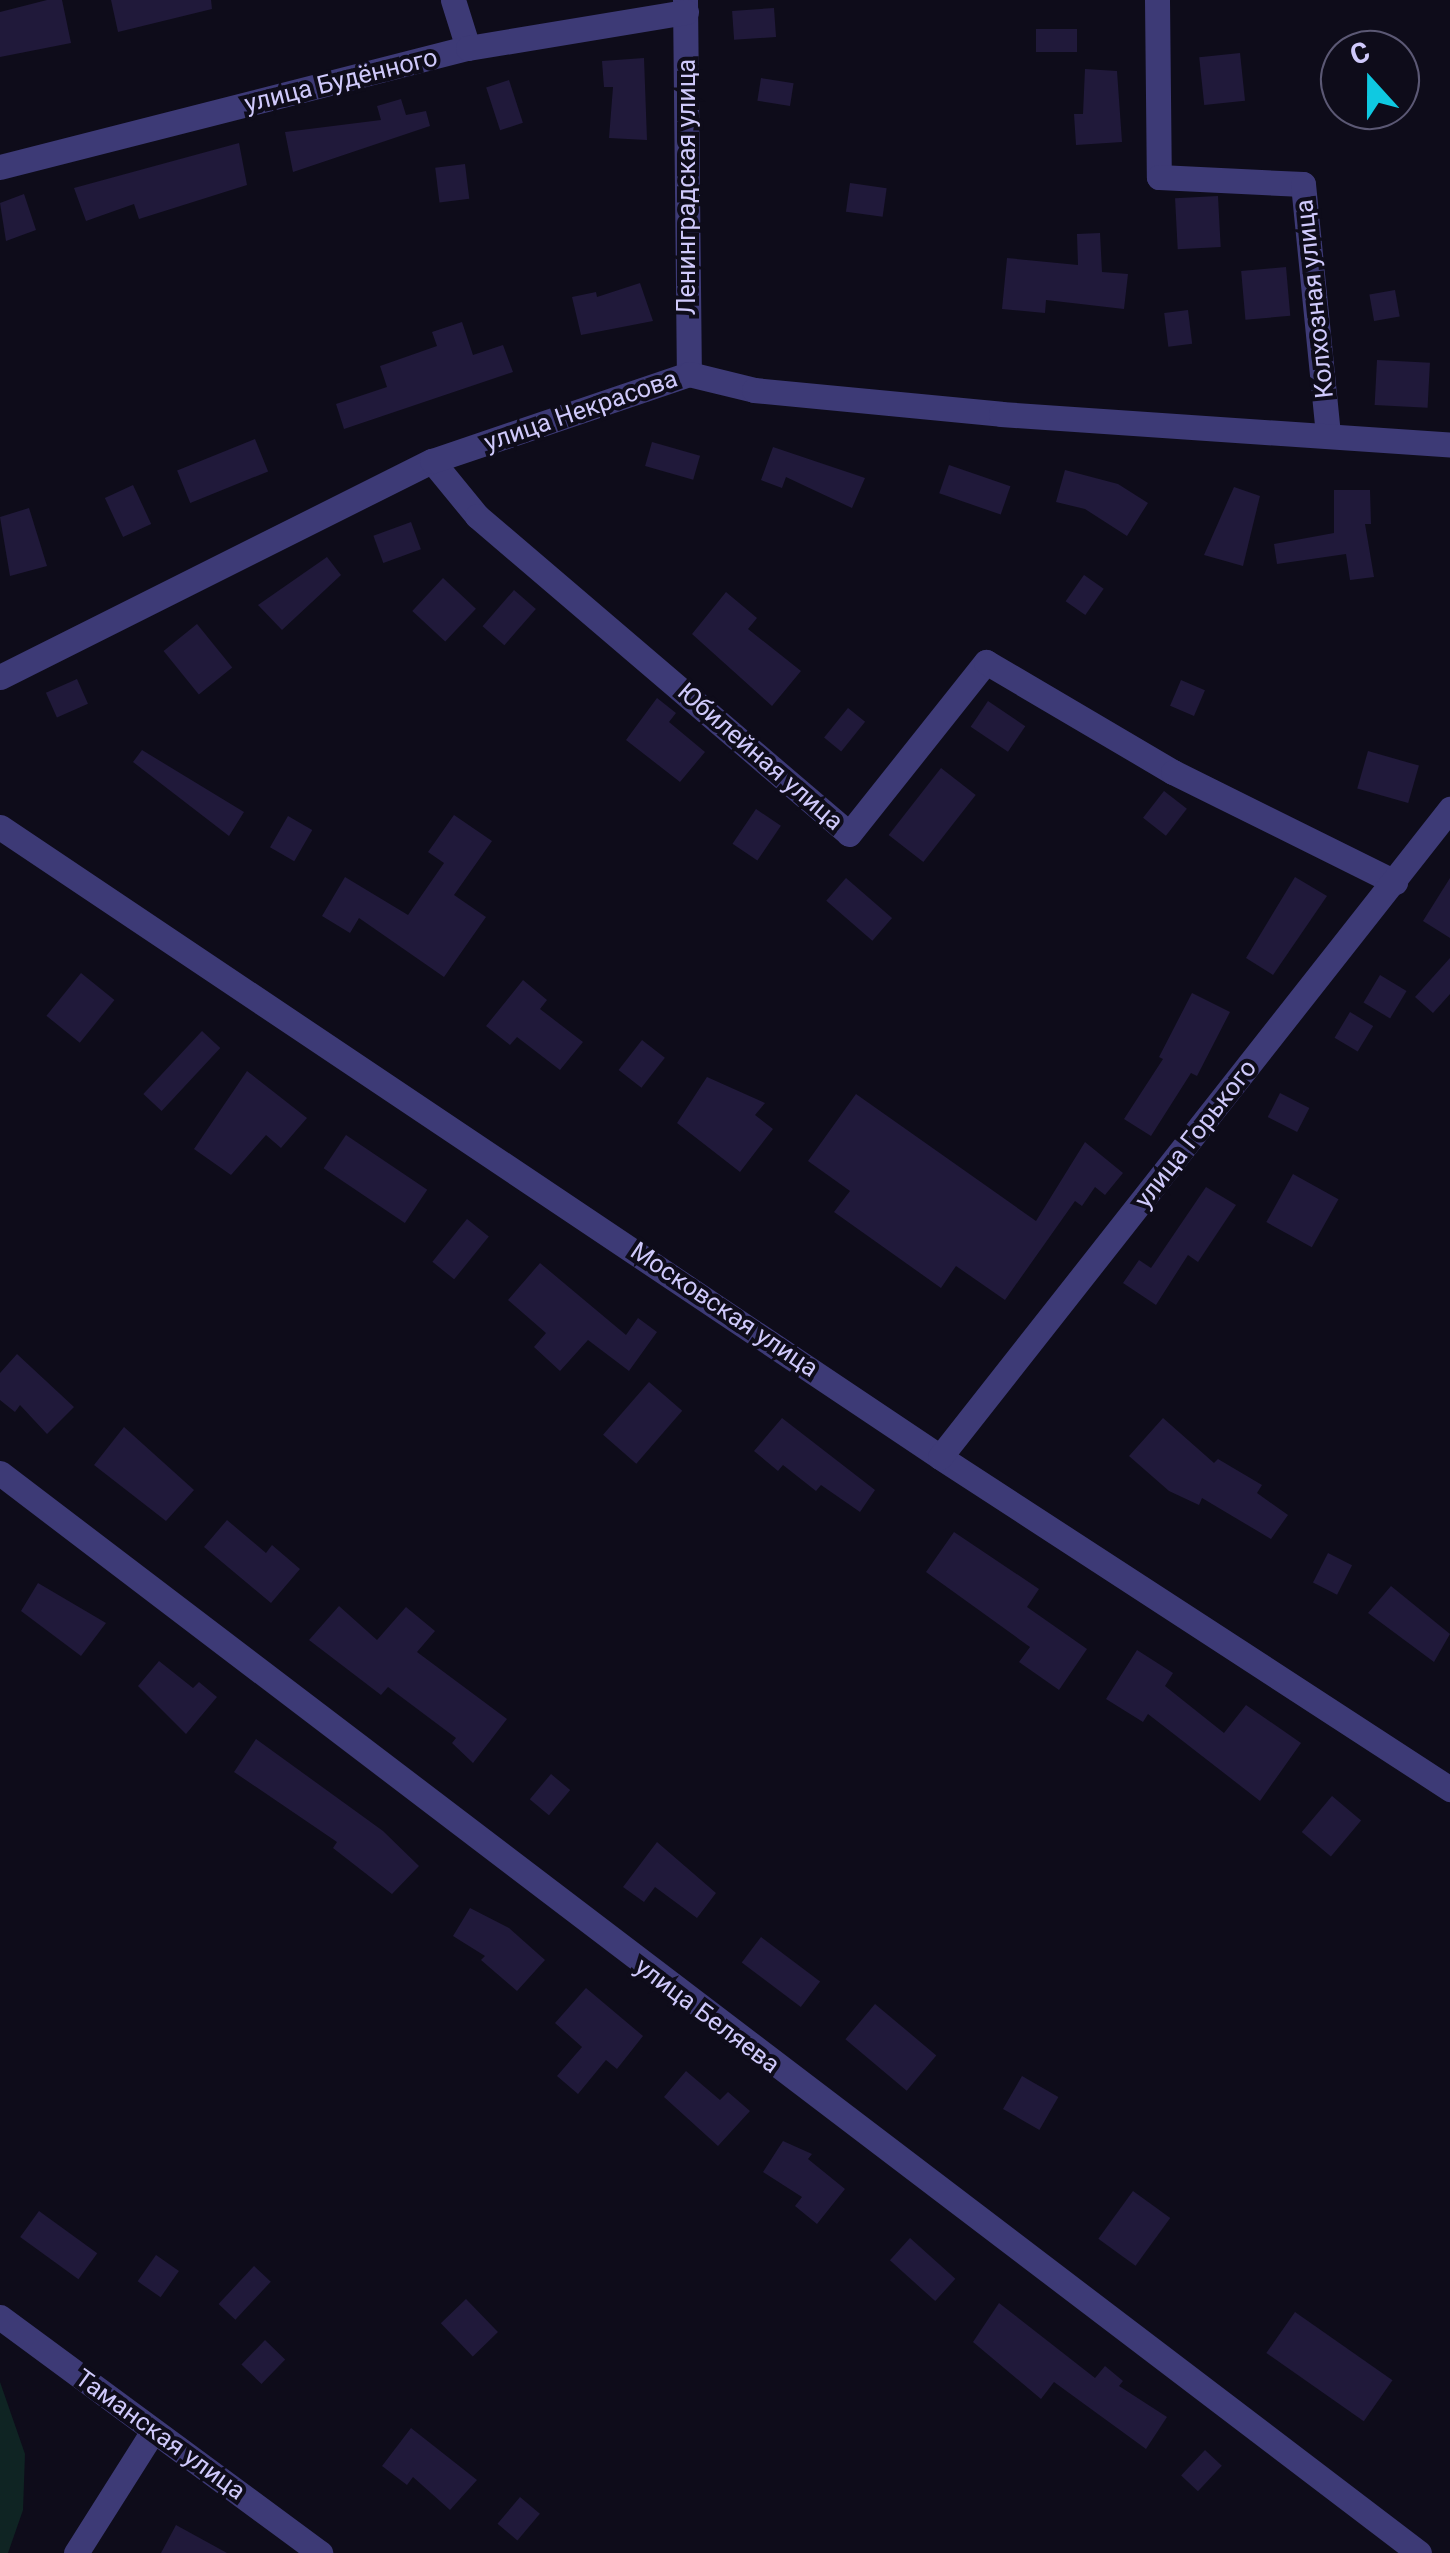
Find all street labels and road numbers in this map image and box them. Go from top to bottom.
street label: улица Будённого [241,43,441,119]
street label: Ленинградская улица [672,59,702,315]
street label: Колхозная улица [1290,198,1340,400]
street label: улица Некрасова [480,364,682,458]
street label: Юбилейная улица [671,677,849,837]
street label: улица Горького [1129,1054,1263,1214]
street label: Московская улица [625,1236,823,1384]
street label: улица Беляева [629,1952,785,2080]
street label: Таманская улица [69,2363,251,2507]

